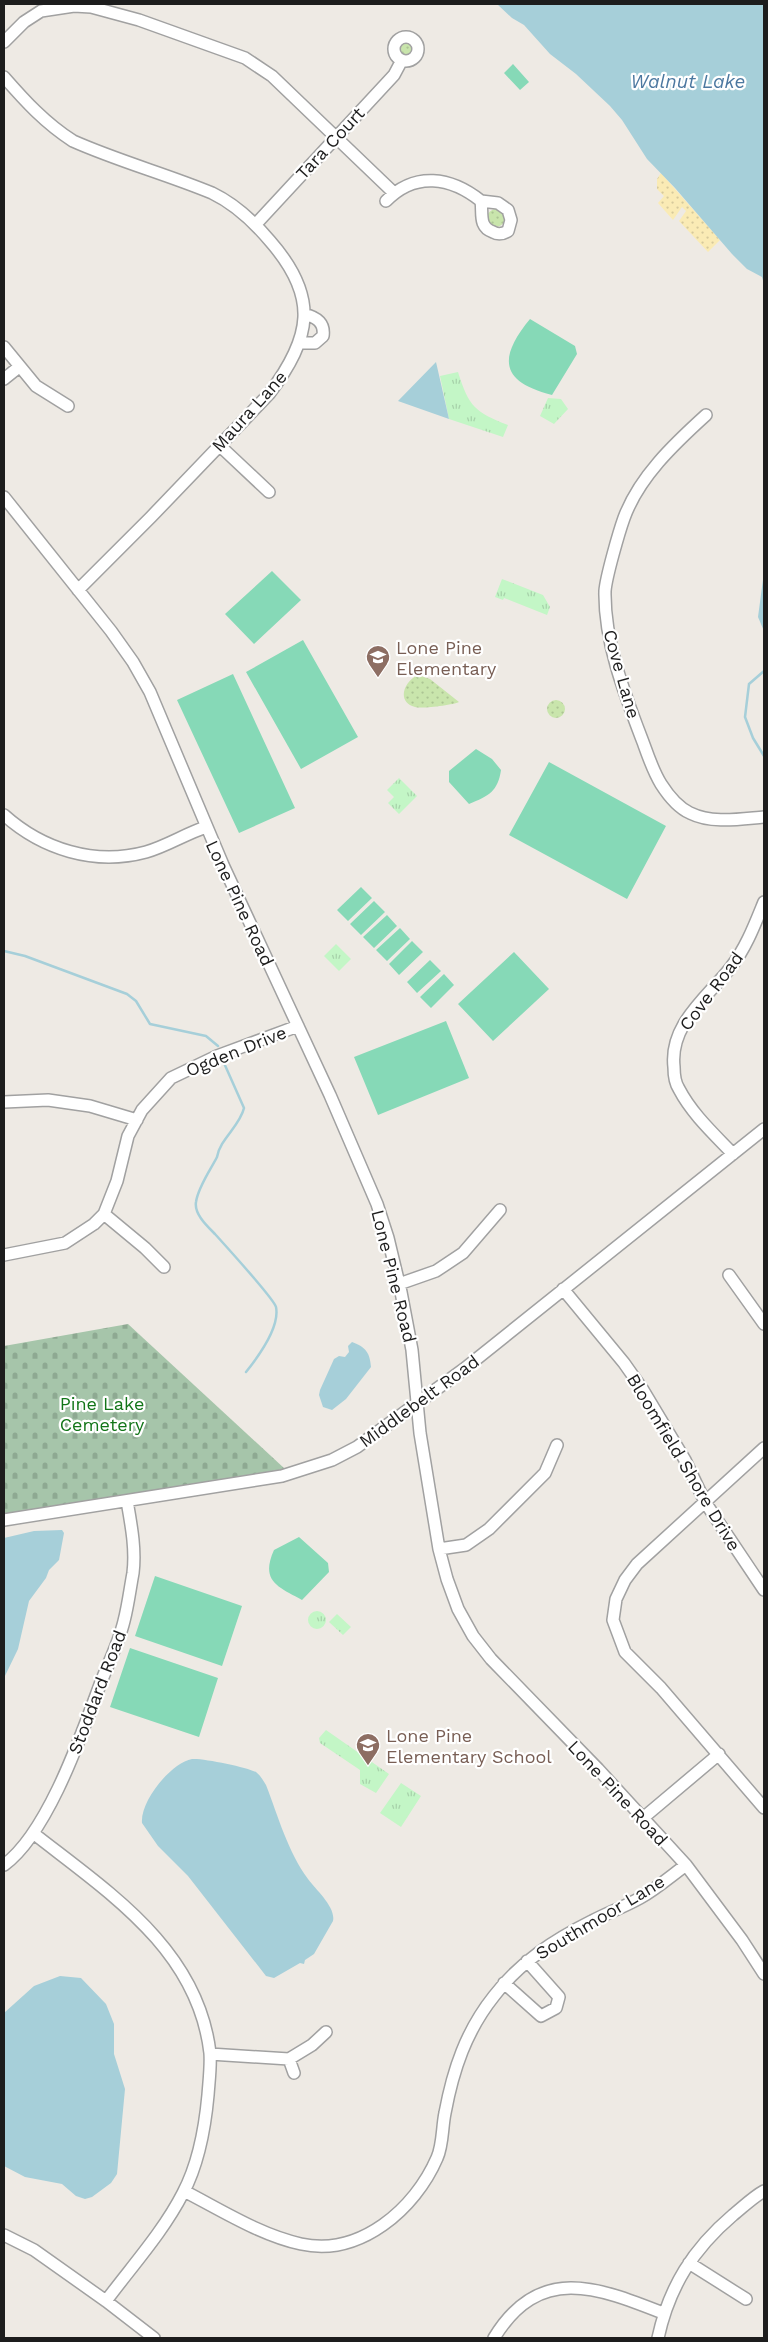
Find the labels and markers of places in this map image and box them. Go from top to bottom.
place label: Lone Pine Elementary [396,637,497,679]
school or university icon: Lone Pine Elementary [365,644,391,678]
place label: Lone Pine Elementary School [386,1725,552,1767]
school or university icon: Lone Pine Elementary School [355,1732,381,1766]

